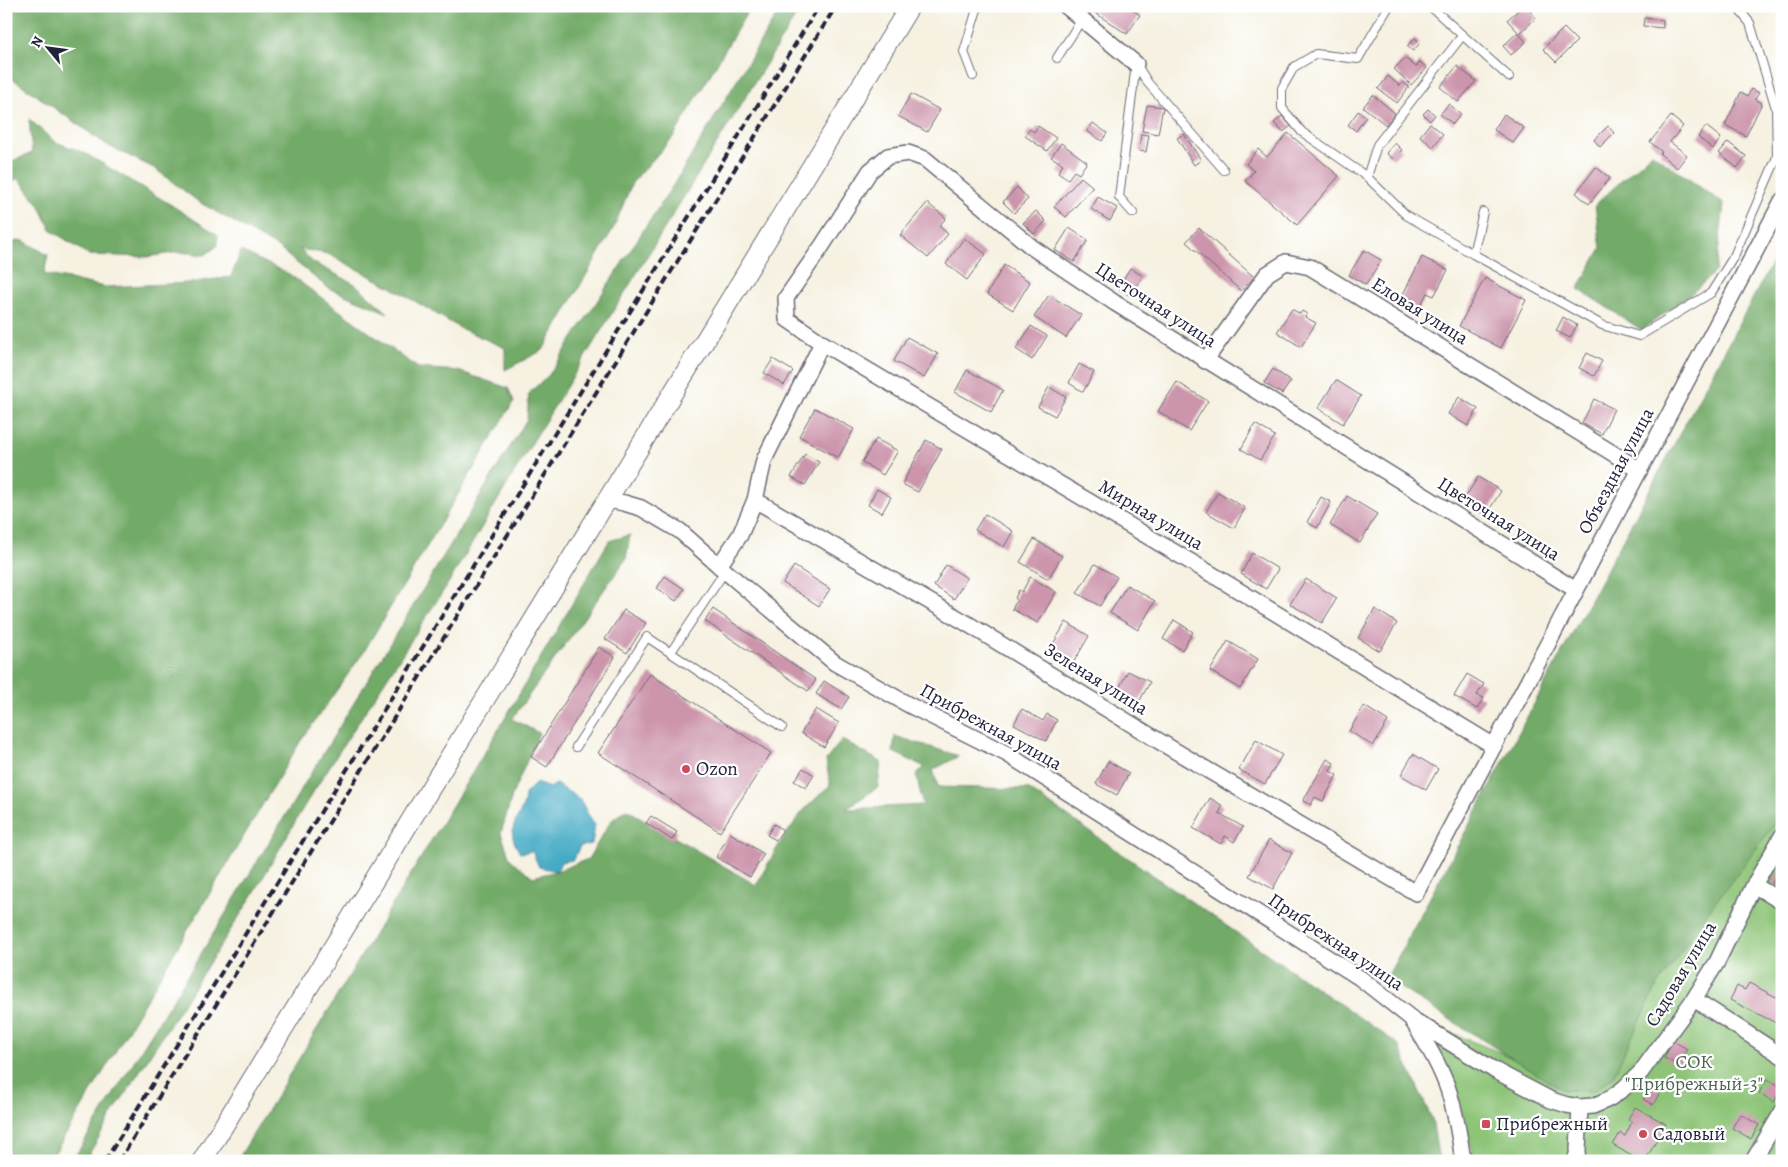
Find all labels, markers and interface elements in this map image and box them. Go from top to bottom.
north arrow [22,22,72,72]
text: N [26,33,48,51]
street label: Цветочная улица [1090,256,1222,354]
street label: Еловая улица [1367,271,1474,351]
street label: Объездная улица [1572,403,1660,539]
street label: Цветочная улица [1433,471,1565,567]
street label: Мирная улица [1094,473,1209,557]
street label: Зеленая улица [1039,637,1153,721]
street label: Прибрежная улица [915,677,1067,777]
place label: Ozon [696,756,738,782]
marker: Ozon [680,763,692,775]
street label: Прибрежная улица [1263,887,1409,997]
street label: Садовая улица [1639,916,1723,1032]
park label: СОК "Прибрежный-3" [1625,1049,1763,1097]
place label: Прибрежный [1496,1111,1608,1137]
marker: Прибрежный [1480,1118,1492,1130]
place label: Садовый [1653,1121,1725,1147]
marker: Садовый [1637,1128,1649,1140]

